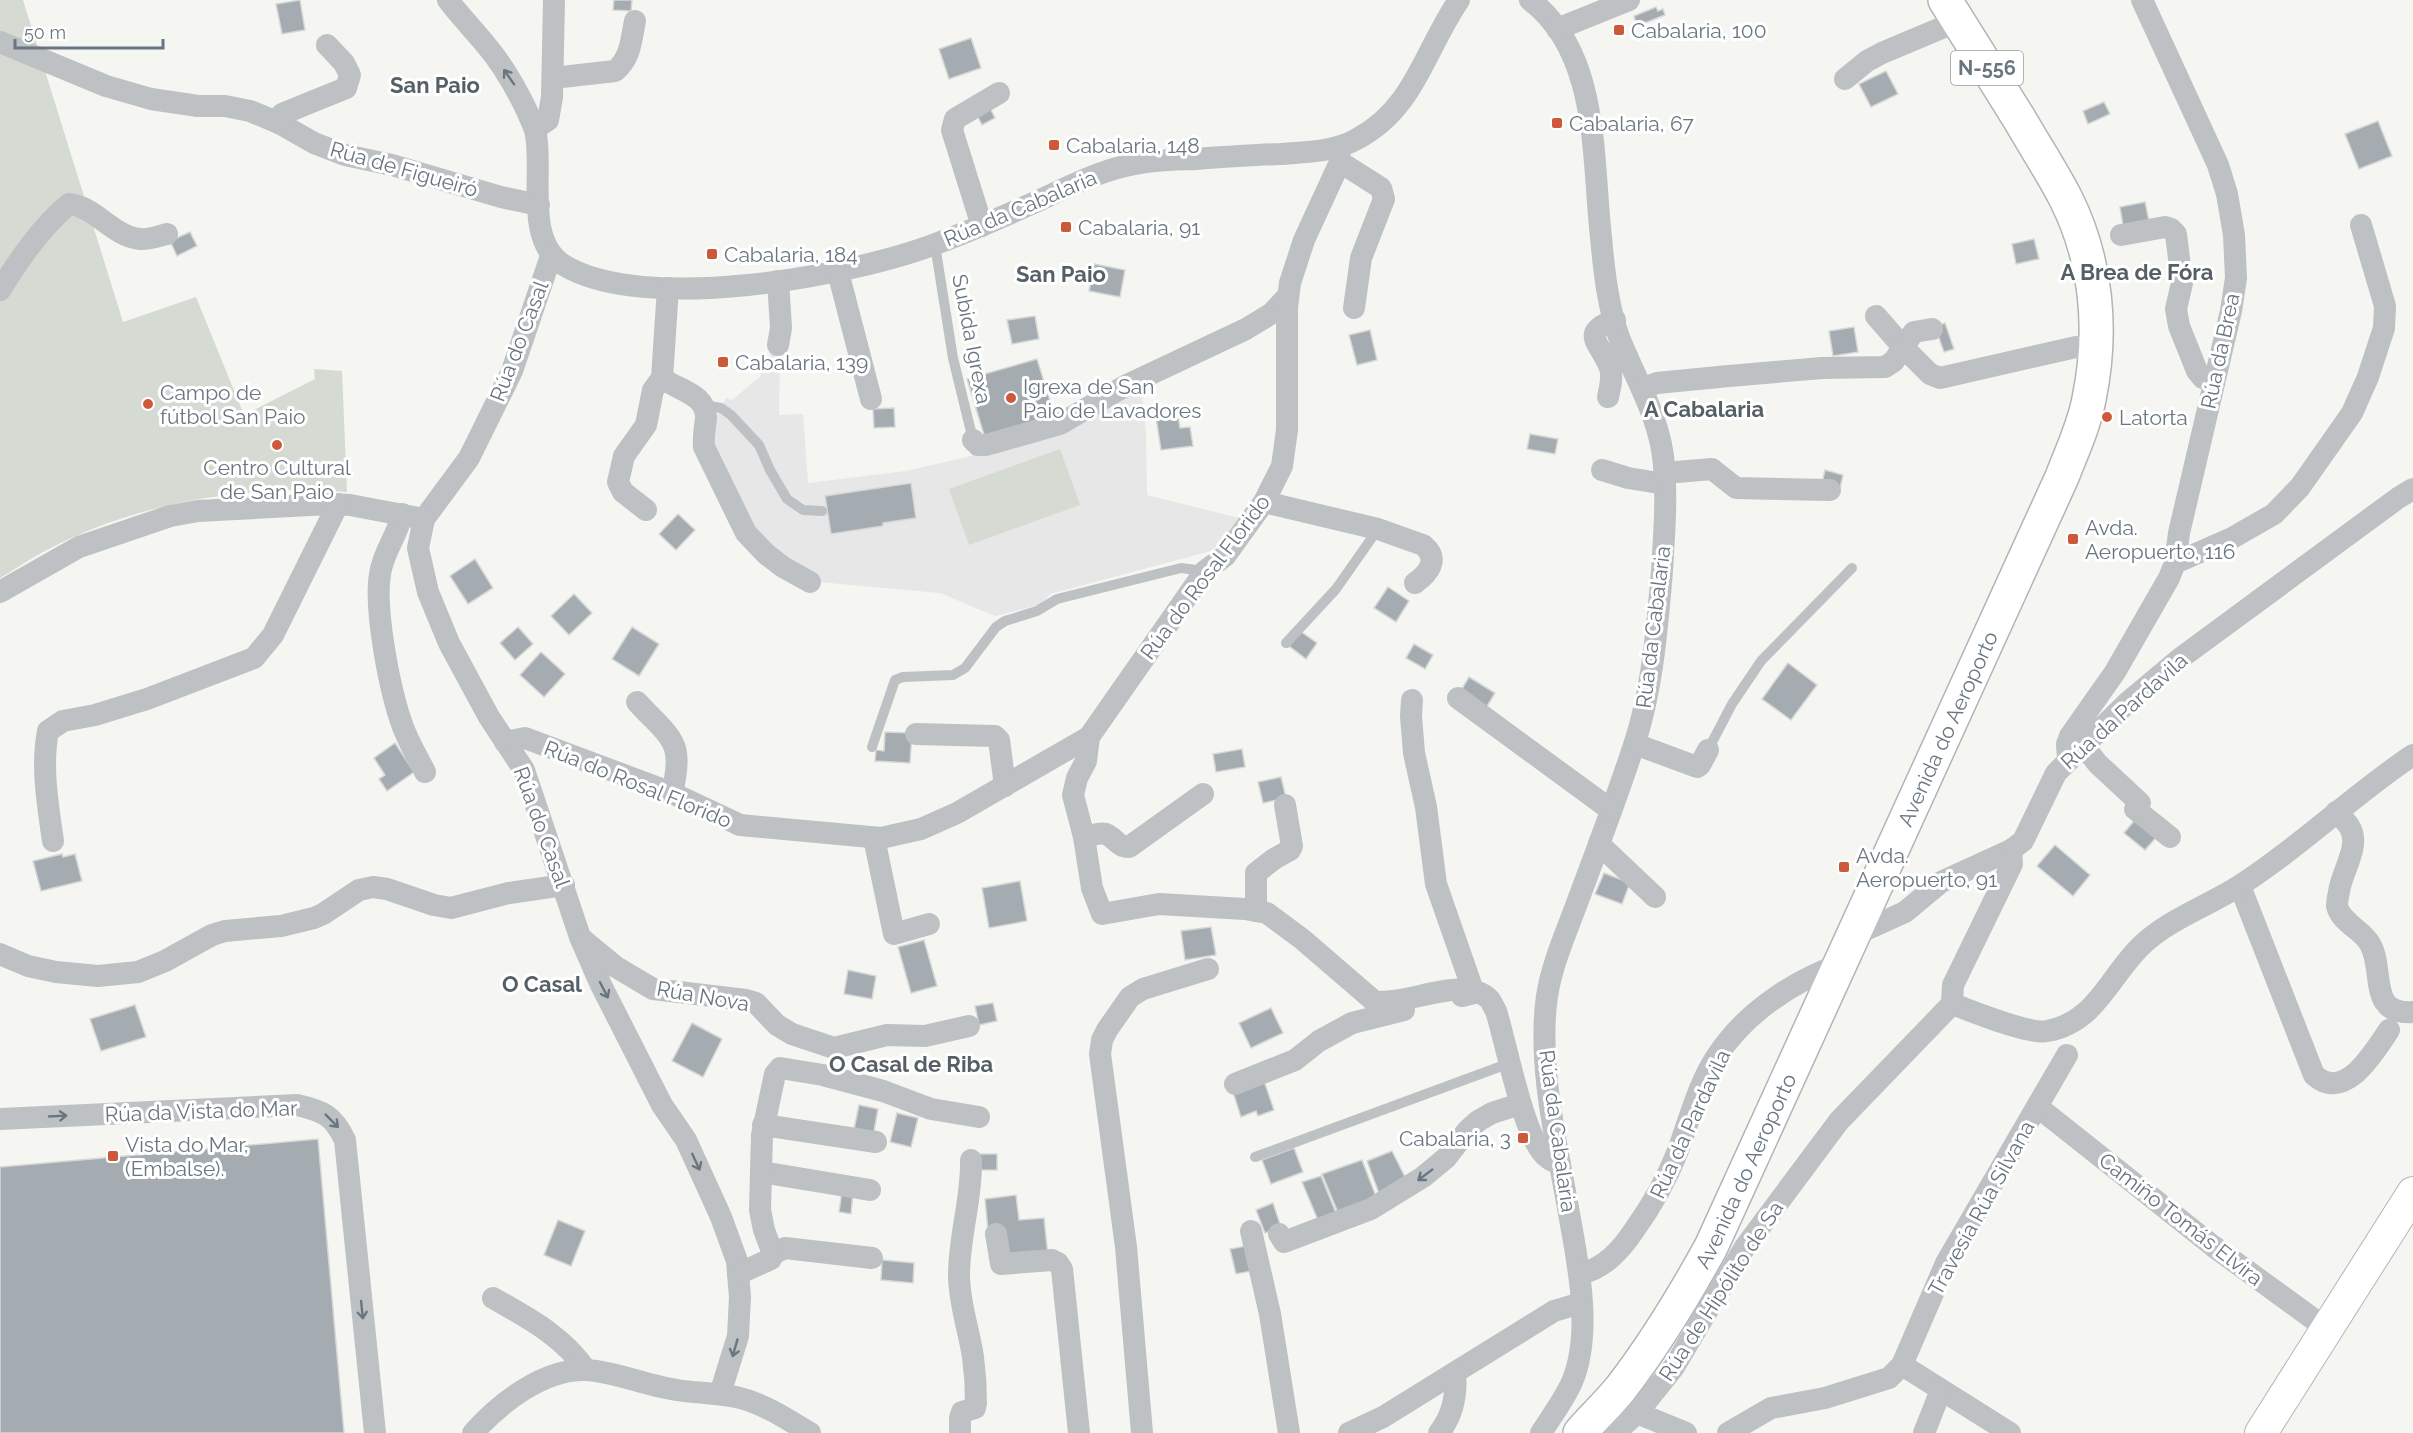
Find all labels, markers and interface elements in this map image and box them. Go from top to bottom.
scale bar [15,12,164,50]
place label: Cabalaria, 100 [1631,18,1767,43]
text: 50 m [24,22,66,43]
marker: Cabalaria, 100 [1612,23,1626,37]
road number: N-556 [1951,51,2023,85]
one-way arrow [503,69,515,86]
district label: San Paio [390,72,480,98]
place label: Cabalaria, 67 [1569,111,1695,136]
marker: Cabalaria, 67 [1550,116,1564,130]
place label: Cabalaria, 148 [1066,133,1200,158]
street label: Rúa de Figueiró [327,136,481,202]
marker: Cabalaria, 148 [1047,138,1061,152]
street label: Rúa da Cabalaria [940,165,1100,251]
place label: Cabalaria, 91 [1078,215,1200,240]
marker: Cabalaria, 91 [1059,220,1073,234]
place label: Cabalaria, 184 [724,242,858,267]
marker: Cabalaria, 184 [705,247,719,261]
district label: A Brea de Fóra [2061,259,2213,285]
district label: San Paio [1016,261,1106,287]
street label: Subida Igrexa [947,272,997,406]
street label: Rúa do Casal [485,277,554,405]
street label: Rúa da Brea [2196,291,2244,411]
place label: Cabalaria, 139 [735,350,868,375]
marker: Cabalaria, 139 [716,355,730,369]
place label: Igrexa de San Paio de Lavadores [1023,374,1201,423]
place label: Campo de fútbol San Paio [160,380,306,429]
marker: Igrexa de San Paio de Lavadores [1004,391,1018,405]
district label: A Cabalaria [1644,396,1764,422]
marker: Campo de fútbol San Paio [141,397,155,411]
place label: Latorta [2119,405,2188,430]
marker: Latorta [2100,410,2114,424]
marker: Centro Cultural de San Paio [270,438,284,452]
place label: Centro Cultural de San Paio [203,455,351,504]
street label: Rúa do Rosal Florido [1135,490,1275,664]
place label: Avda. Aeropuerto, 116 [2085,515,2236,564]
marker: Avda. Aeropuerto, 116 [2066,532,2080,546]
street label: Rúa da Cabalaria [1631,544,1675,710]
street label: Avenida do Aeroporto [1892,627,2003,830]
street label: Rúa da Pardavila [2056,648,2192,774]
street label: Rúa do Rosal Florido [541,735,735,833]
street label: Rúa do Casal [509,763,576,891]
place label: Avda. Aeropuerto, 91 [1856,843,1997,892]
marker: Avda. Aeropuerto, 91 [1837,860,1851,874]
district label: O Casal [502,971,583,997]
street label: Rúa Nova [655,976,751,1016]
one-way arrow [599,981,610,999]
street label: Rúa da Pardavila [1645,1046,1735,1202]
street label: Rúa da Cabalaria [1534,1048,1582,1214]
district label: O Casal de Riba [829,1051,993,1077]
street label: Avenida do Aeroporto [1689,1069,1801,1272]
street label: Rúa da Vista do Mar [104,1095,298,1127]
one-way arrow [48,1111,68,1122]
one-way arrow [324,1113,339,1128]
street label: Travesía Rúa Silvana [1923,1116,2039,1300]
place label: Cabalaria, 3 [1399,1126,1511,1151]
marker: Cabalaria, 3 [1516,1131,1530,1145]
place label: Vista do Mar, (Embalse). [125,1132,249,1181]
street label: Camiño Tomás Elvira [2094,1147,2268,1291]
marker: Vista do Mar, (Embalse). [106,1149,120,1163]
one-way arrow [690,1152,702,1170]
one-way arrow [1417,1168,1433,1181]
street label: Rúa de Hipólito de Sa [1654,1197,1788,1385]
one-way arrow [357,1300,368,1320]
one-way arrow [729,1338,740,1357]

